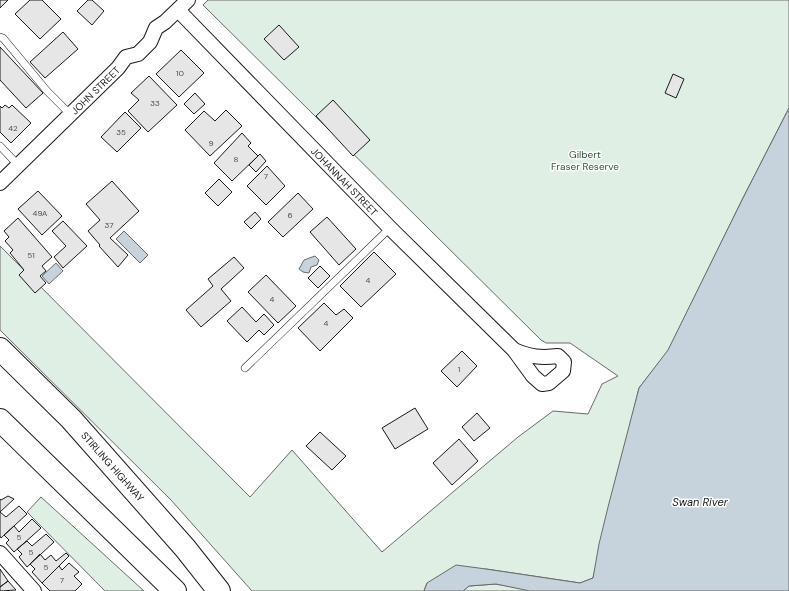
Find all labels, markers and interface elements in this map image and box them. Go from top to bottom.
street label: JOHN STREET [68,64,123,117]
house number: 10 [176,68,185,78]
house number: 33 [150,98,160,108]
house number: 42 [8,123,18,133]
house number: 35 [116,127,126,137]
house number: 9 [208,138,214,148]
street label: JOHANNAH STREET [308,145,381,219]
park label: Gilbert Fraser Reserve [551,148,619,173]
house number: 8 [234,154,239,164]
house number: 7 [264,171,268,181]
house number: 49A [33,208,48,218]
house number: 6 [287,210,293,220]
house number: 37 [105,220,113,230]
house number: 51 [27,250,35,260]
house number: 4 [366,275,371,285]
house number: 4 [270,294,275,304]
house number: 4 [324,318,329,328]
house number: 1 [458,364,460,374]
street label: STIRLING HIGHWAY [78,429,147,504]
water label: Swan River [672,495,729,509]
house number: 5 [17,532,22,542]
house number: 5 [29,547,34,557]
house number: 5 [44,562,49,572]
house number: 7 [60,575,64,585]

